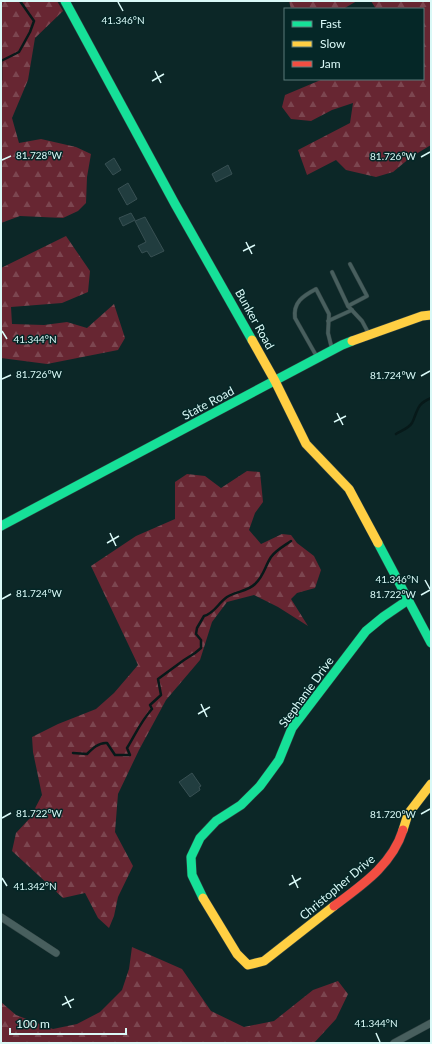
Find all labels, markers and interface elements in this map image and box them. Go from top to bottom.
legend [284,8,424,80]
text: 41.346°N [101,14,145,26]
text: Fast [320,16,342,31]
text: Slow [320,36,346,51]
text: Jam [320,56,341,71]
text: 81.728°W [16,149,63,161]
text: 81.726°W [370,150,417,162]
street label: Bunker Road [232,286,278,352]
text: 41.344°N [13,333,57,345]
text: 81.726°W [16,368,63,380]
text: 81.724°W [370,369,417,381]
street label: State Road [179,383,237,423]
text: 41.346°N [375,573,419,585]
text: 81.724°W [16,587,63,599]
text: 81.722°W [370,588,417,600]
street label: Stephanie Drive [275,654,337,730]
text: 81.722°W [16,807,63,819]
text: 81.720°W [370,808,417,820]
street label: Christopher Drive [296,851,378,923]
text: 41.342°N [13,880,57,892]
scale bar [10,1010,126,1036]
text: 100 m [16,1016,50,1031]
text: 41.344°N [354,1017,398,1029]

